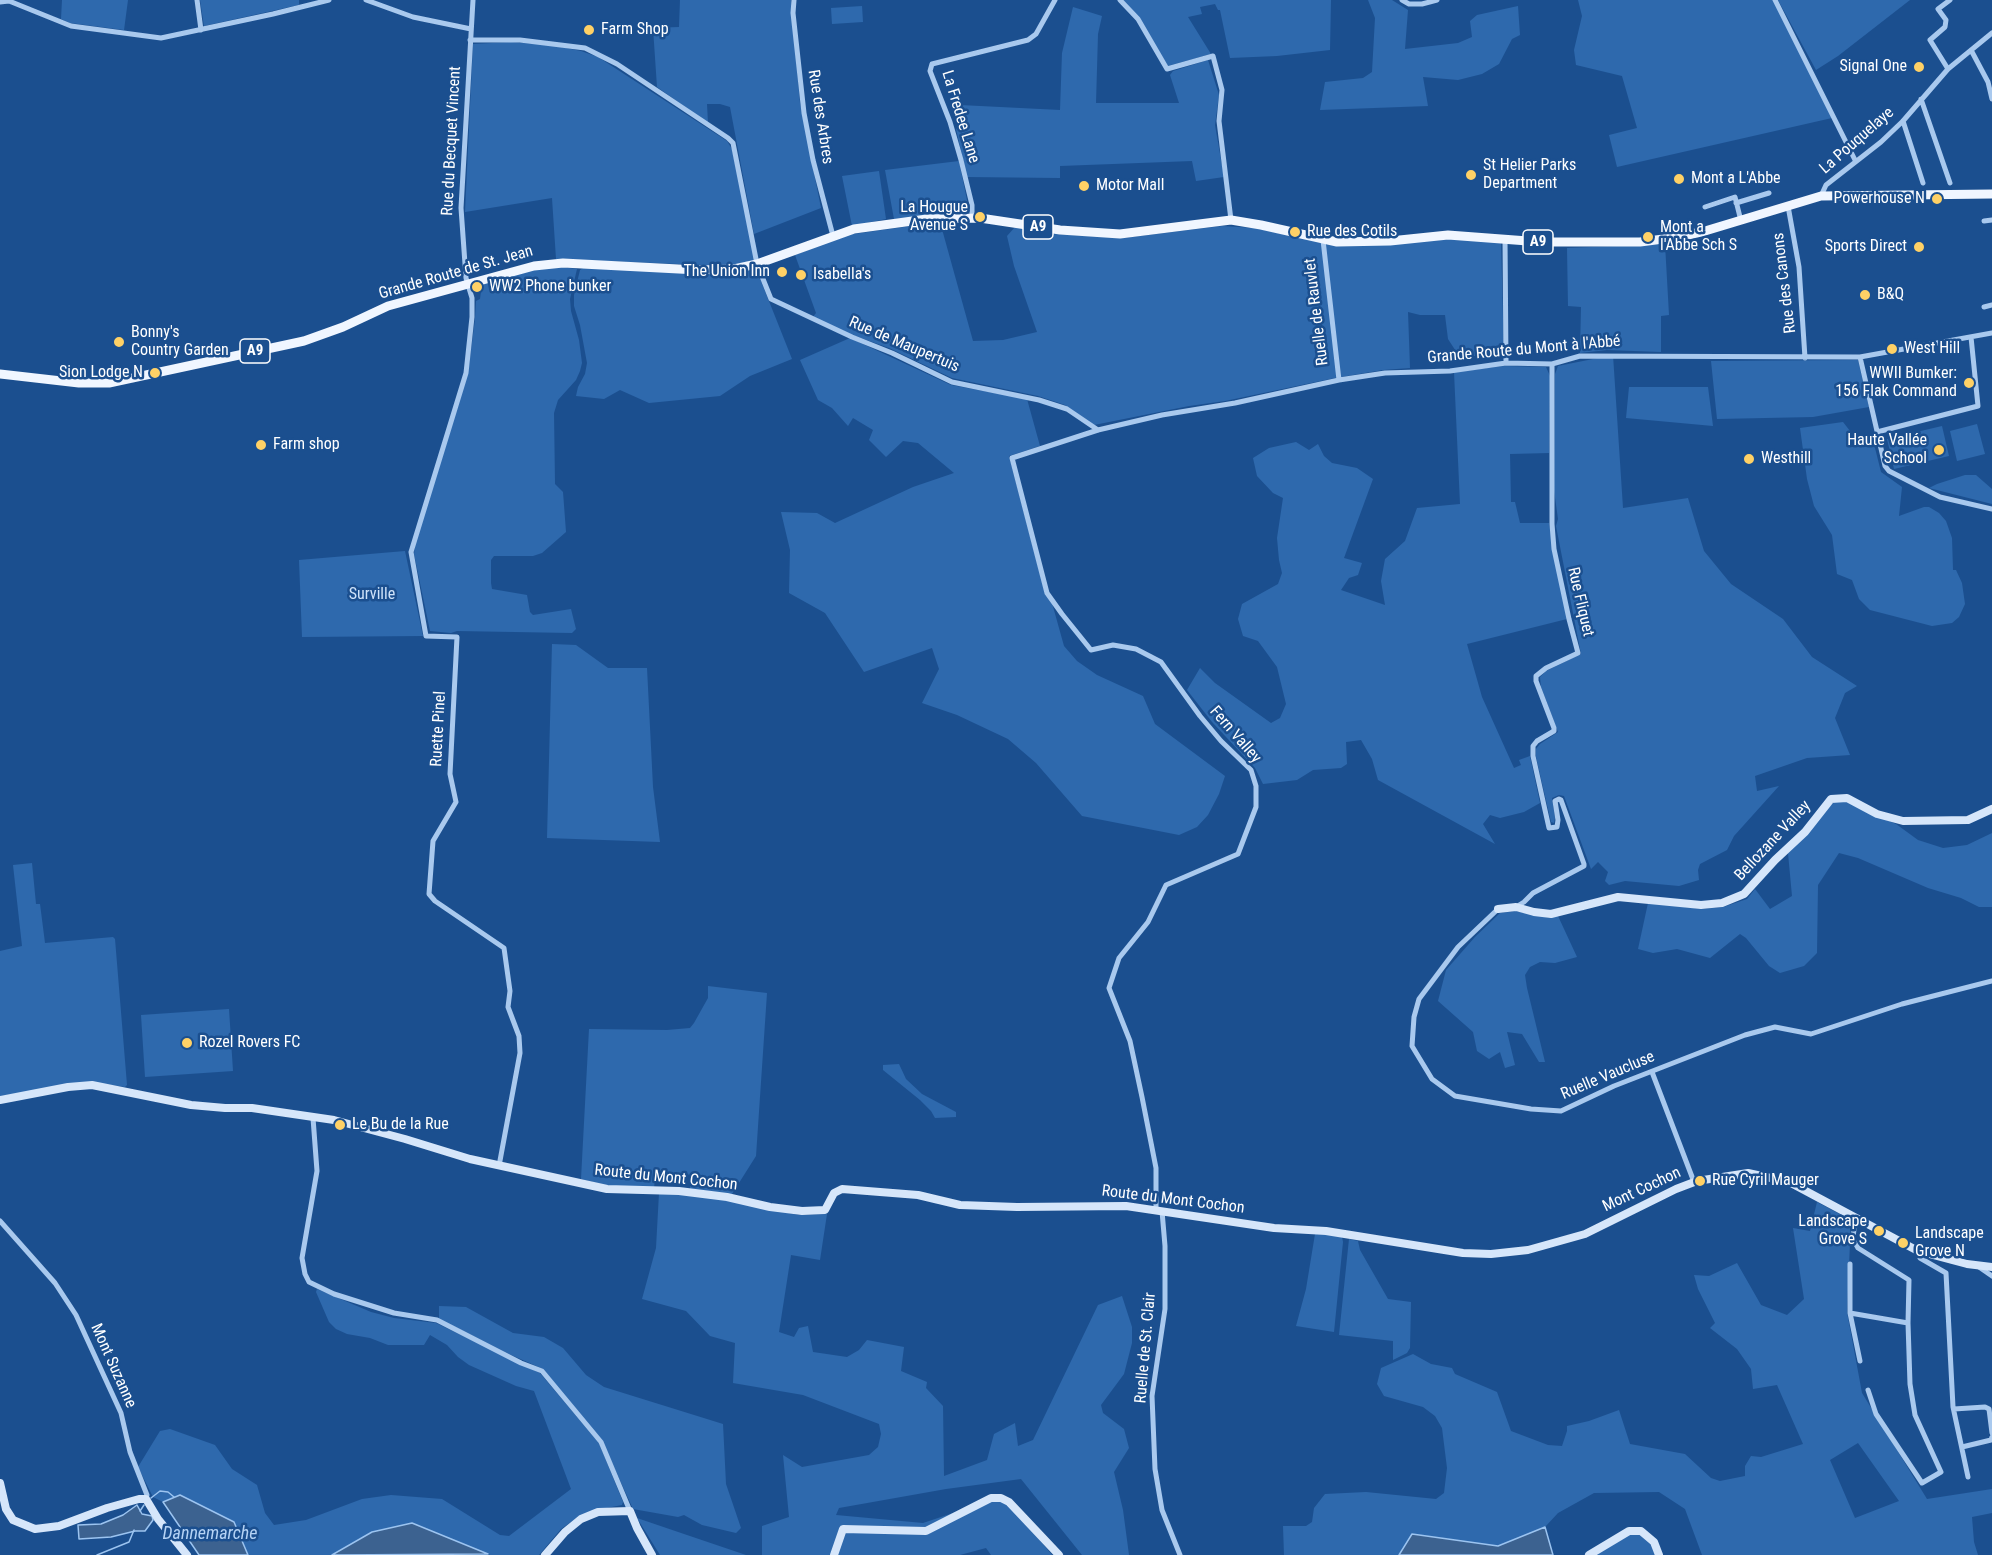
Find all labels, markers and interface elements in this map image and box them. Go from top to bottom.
place label: Farm Shop [601,20,669,40]
marker: Farm Shop [582,23,596,37]
place label: Signal One [1840,57,1907,77]
marker: Signal One [1912,60,1926,74]
street label: Rue du Becquet Vincent [438,66,466,216]
street label: Rue des Arbres [803,68,837,166]
street label: La Fredee Lane [937,68,983,166]
street label: La Pouquelaye [1816,104,1898,178]
place label: St Helier Parks Department [1483,156,1576,194]
marker: St Helier Parks Department [1464,168,1478,182]
place label: Mont a L'Abbe [1691,169,1781,189]
marker: Mont a L'Abbe [1672,172,1686,186]
place label: Motor Mall [1096,176,1164,196]
marker: Motor Mall [1077,179,1091,193]
place label: Powerhouse N [1834,189,1925,209]
marker: Powerhouse N [1930,192,1944,206]
place label: La Hougue Avenue S [900,198,968,236]
marker: La Hougue Avenue S [973,210,987,224]
road number: A9 [1023,215,1053,239]
place label: Mont a l'Abbe Sch S [1660,218,1737,256]
place label: Rue des Cotils [1307,222,1397,242]
marker: Rue des Cotils [1288,225,1302,239]
road number: A9 [1523,230,1553,254]
marker: Mont a l'Abbe Sch S [1641,230,1655,244]
street label: Rue des Canons [1769,232,1801,334]
place label: Sports Direct [1825,237,1907,257]
marker: Sports Direct [1912,240,1926,254]
street label: Grande Route de St. Jean [377,242,535,304]
street label: Ruelle de Rauvlet [1301,257,1333,367]
place label: The Union Inn [683,262,770,282]
marker: The Union Inn [775,265,789,279]
place label: Isabella's [813,265,871,285]
marker: Isabella's [794,268,808,282]
place label: WW2 Phone bunker [489,277,611,297]
marker: WW2 Phone bunker [470,280,484,294]
place label: B&Q [1877,285,1904,305]
marker: B&Q [1858,288,1872,302]
street label: Rue de Maupertuis [846,313,962,377]
place label: Bonny's Country Garden [131,323,229,361]
street label: Grande Route du Mont à l'Abbé [1427,332,1621,368]
marker: Bonny's Country Garden [112,335,126,349]
road number: A9 [240,339,270,363]
place label: West Hill [1904,339,1960,359]
marker: West Hill [1885,342,1899,356]
place label: Sion Lodge N [59,363,143,383]
place label: WWII Bumker: 156 Flak Command [1835,364,1957,402]
marker: Sion Lodge N [148,366,162,380]
marker: WWII Bumker: 156 Flak Command [1962,376,1976,390]
place label: Haute Vallée School [1847,431,1927,469]
place label: Farm shop [273,435,340,455]
marker: Farm shop [254,438,268,452]
marker: Haute Vallée School [1932,443,1946,457]
place label: Westhill [1761,449,1811,469]
marker: Westhill [1742,452,1756,466]
street label: Rue Fliquet [1563,566,1597,638]
park label: Surville [349,585,395,605]
street label: Ruette Pinel [427,691,451,767]
street label: Fern Valley [1205,703,1265,767]
street label: Bellozane Valley [1731,797,1815,885]
place label: Rozel Rovers FC [199,1033,300,1053]
marker: Rozel Rovers FC [180,1036,194,1050]
street label: Ruelle Vaucluse [1558,1048,1658,1104]
place label: Le Bu de la Rue [352,1115,449,1135]
marker: Le Bu de la Rue [333,1118,347,1132]
street label: Route du Mont Cochon [593,1161,739,1195]
street label: Mont Cochon [1600,1163,1684,1217]
place label: Rue Cyril Mauger [1712,1171,1819,1191]
marker: Rue Cyril Mauger [1693,1174,1707,1188]
street label: Route du Mont Cochon [1100,1182,1246,1218]
place label: Landscape Grove S [1798,1212,1867,1250]
marker: Landscape Grove S [1872,1224,1886,1238]
place label: Landscape Grove N [1915,1224,1984,1262]
marker: Landscape Grove N [1896,1236,1910,1250]
street label: Ruelle de St. Clair [1132,1292,1160,1404]
street label: Mont Suzanne [86,1321,140,1411]
water label: Dannemarche [163,1523,257,1545]

